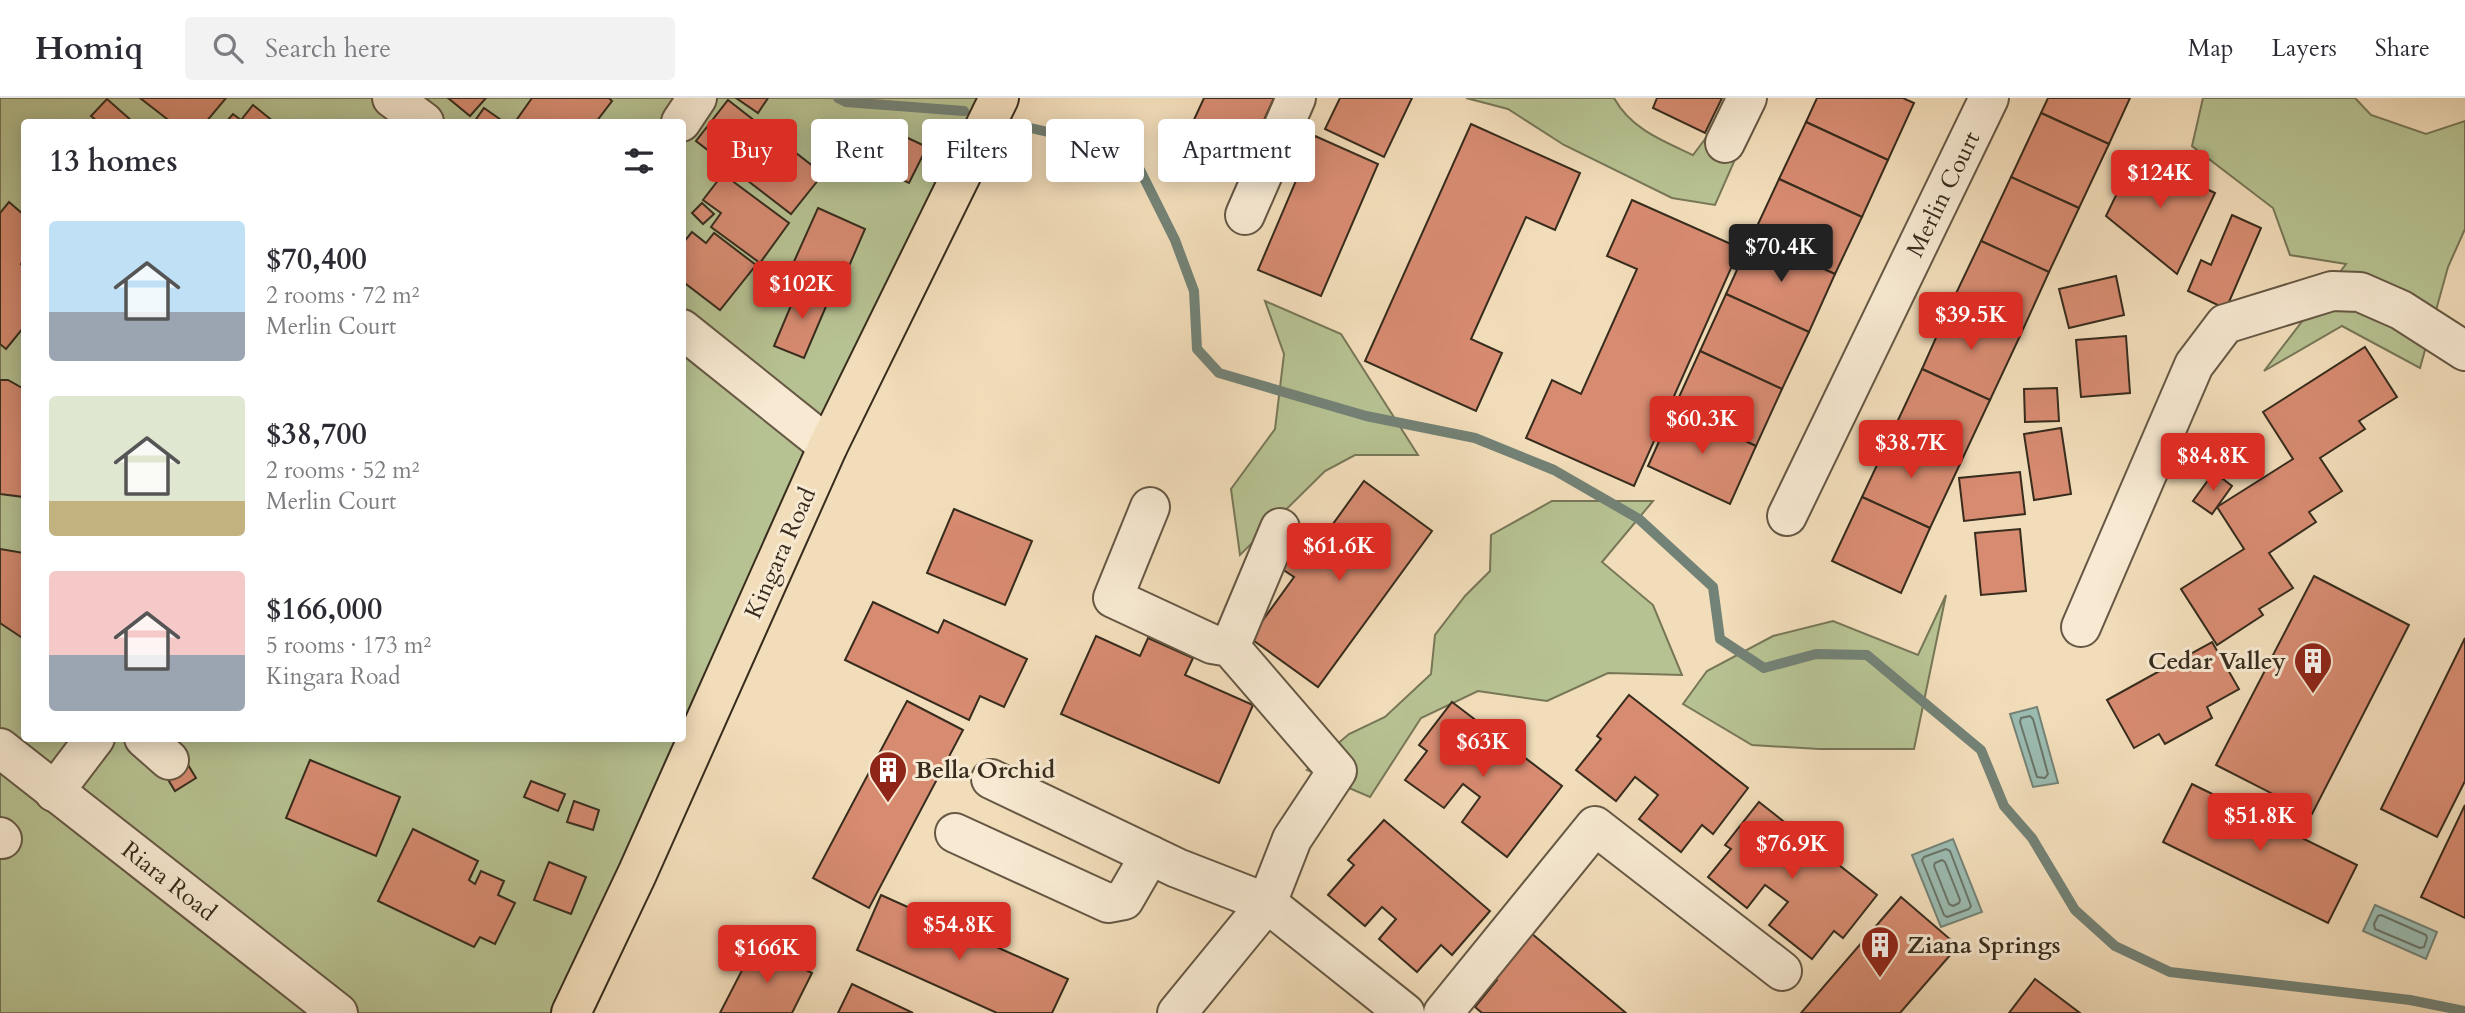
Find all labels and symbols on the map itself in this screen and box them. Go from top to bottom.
street label: Merlin Court [1899,125,1988,263]
pin: $124K [2111,150,2209,210]
pin: $70.4K [1724,225,1838,284]
pin: $102K [753,262,851,321]
pin: $39.5K [1914,292,2028,352]
pin: $60.3K [1645,396,1759,456]
pin: $38.7K [1854,420,1968,480]
pin: $84.8K [2156,434,2270,493]
street label: Kingara Road [737,482,824,624]
pin: $61.6K [1282,524,1396,583]
building icon: Cedar Valley [2292,640,2334,695]
place label: Cedar Valley [2148,645,2286,678]
pin: $63K [1442,720,1524,779]
building icon: Bella Orchid [867,749,909,804]
place label: Bella Orchid [915,754,1055,787]
pin: $51.8K [2203,794,2317,853]
pin: $76.9K [1735,822,1849,881]
street label: Riara Road [114,834,223,929]
pin: $54.8K [902,902,1016,962]
building icon: Ziana Springs [1859,924,1901,979]
pin: $166K [718,926,816,985]
place label: Ziana Springs [1907,929,2061,962]

